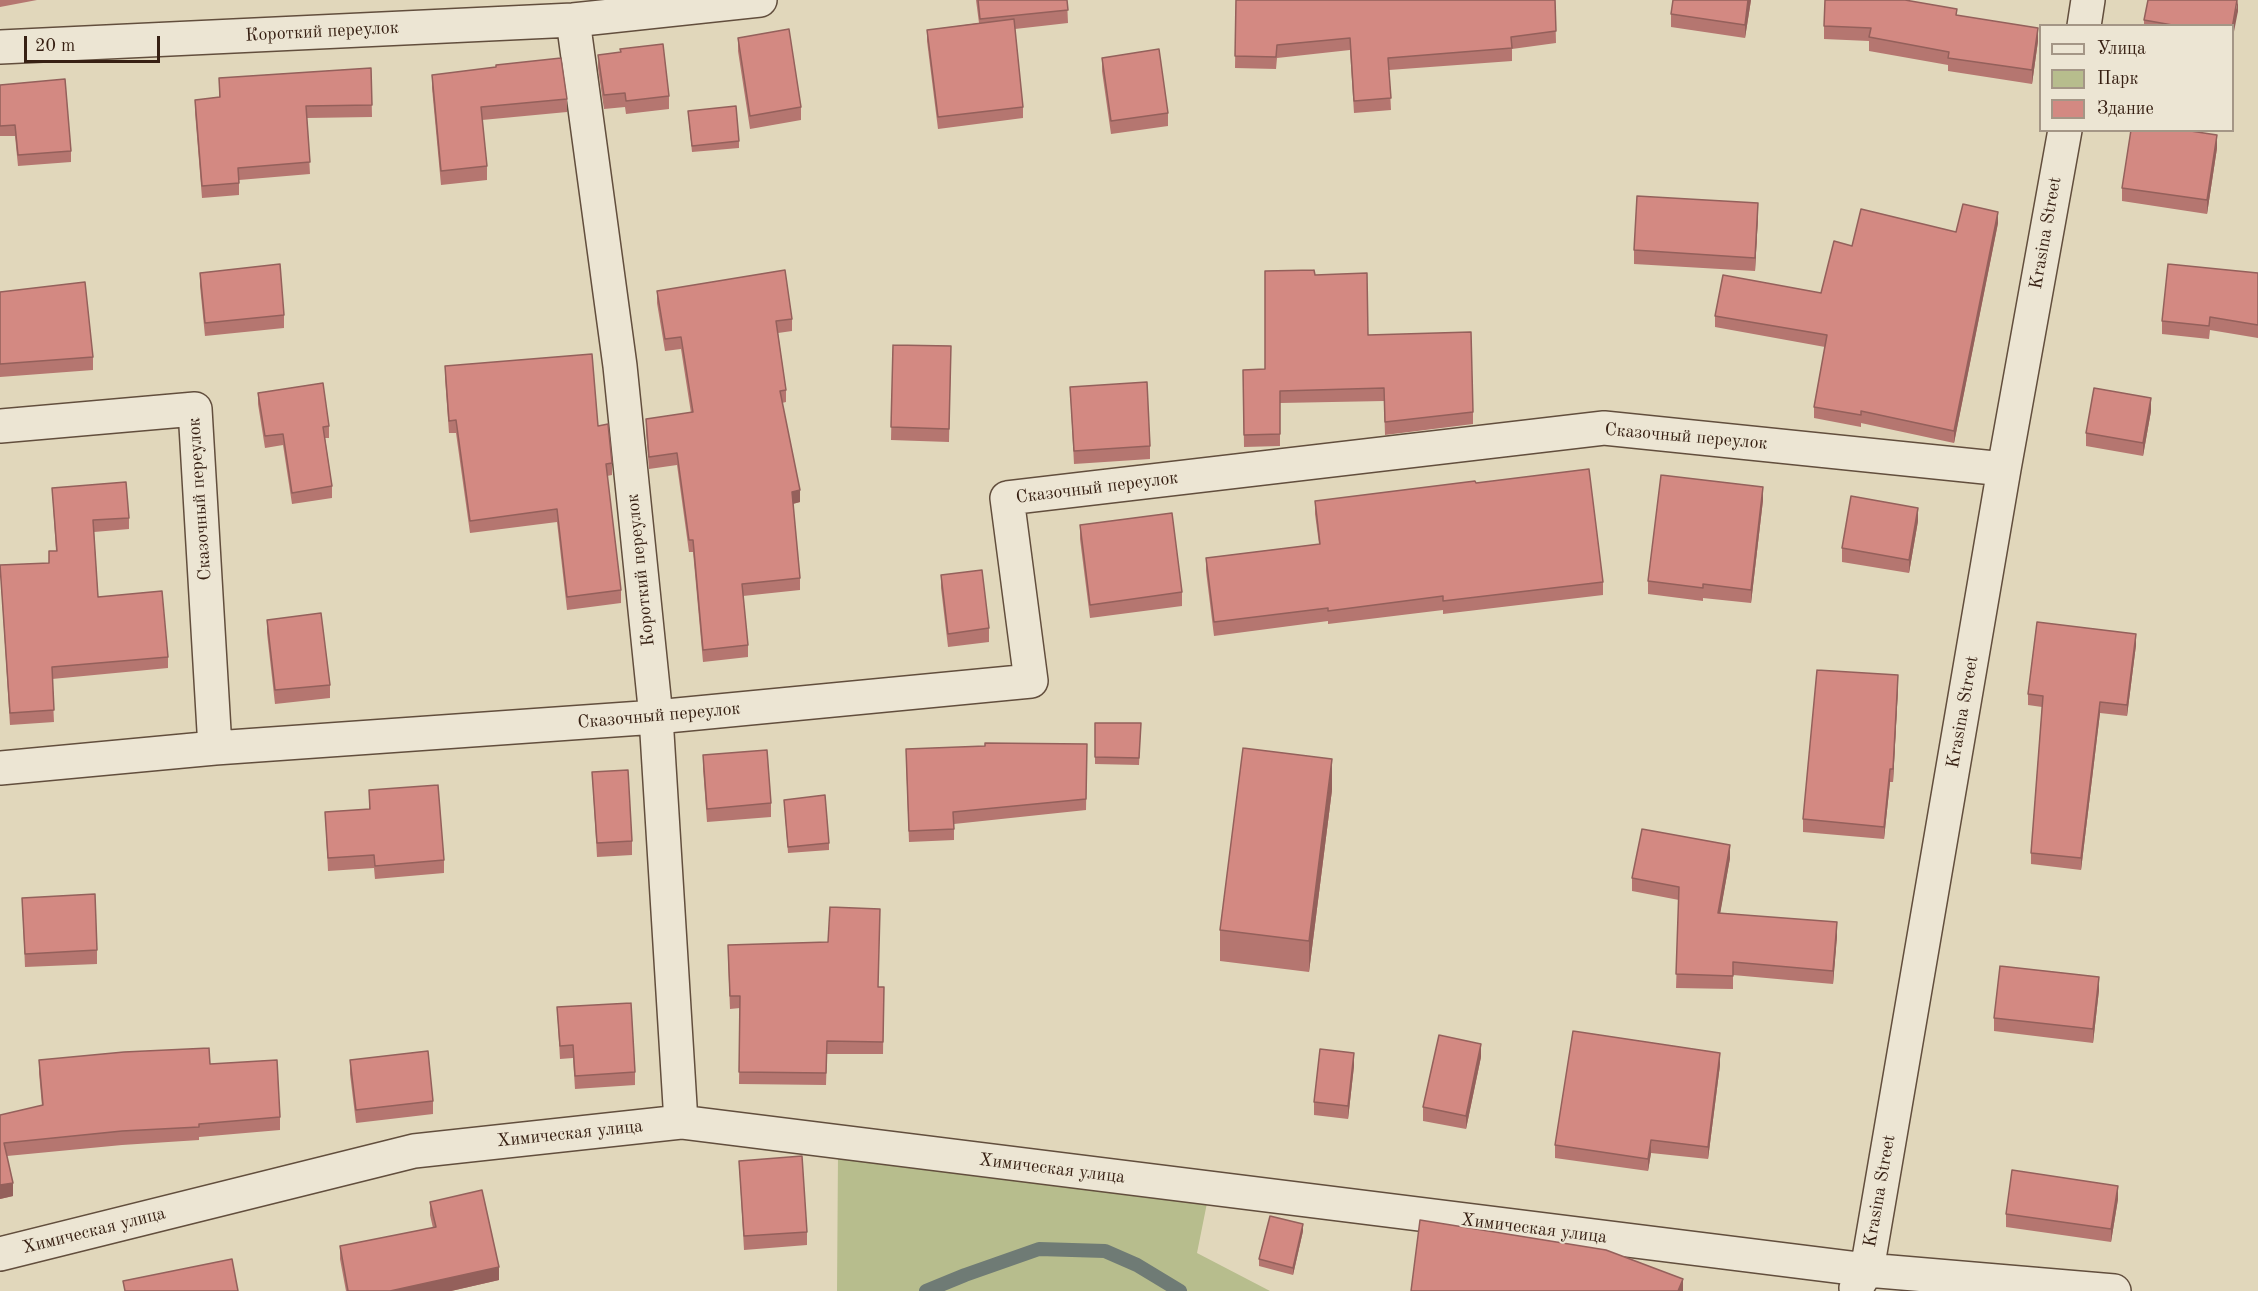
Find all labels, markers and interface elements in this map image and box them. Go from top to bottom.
street label: Короткий переулок [245,17,399,47]
scale bar [27,24,164,62]
legend [2039,24,2234,132]
text: 20 m [35,37,75,55]
text: Улица [2097,40,2146,58]
text: Парк [2097,70,2138,88]
text: Здание [2097,100,2154,118]
street label: Krasina Street [2025,175,2067,291]
street label: Сказочный переулок [184,417,216,581]
street label: Сказочный переулок [1604,419,1768,455]
street label: Сказочный переулок [1015,467,1179,509]
street label: Короткий переулок [622,493,660,647]
street label: Krasina Street [1942,654,1984,770]
street label: Сказочный переулок [577,698,741,734]
street label: Химическая улица [496,1116,644,1152]
street label: Krasina Street [1859,1133,1901,1249]
street label: Химическая улица [978,1149,1126,1189]
street label: Химическая улица [20,1203,168,1259]
street label: Химическая улица [1460,1209,1608,1249]

